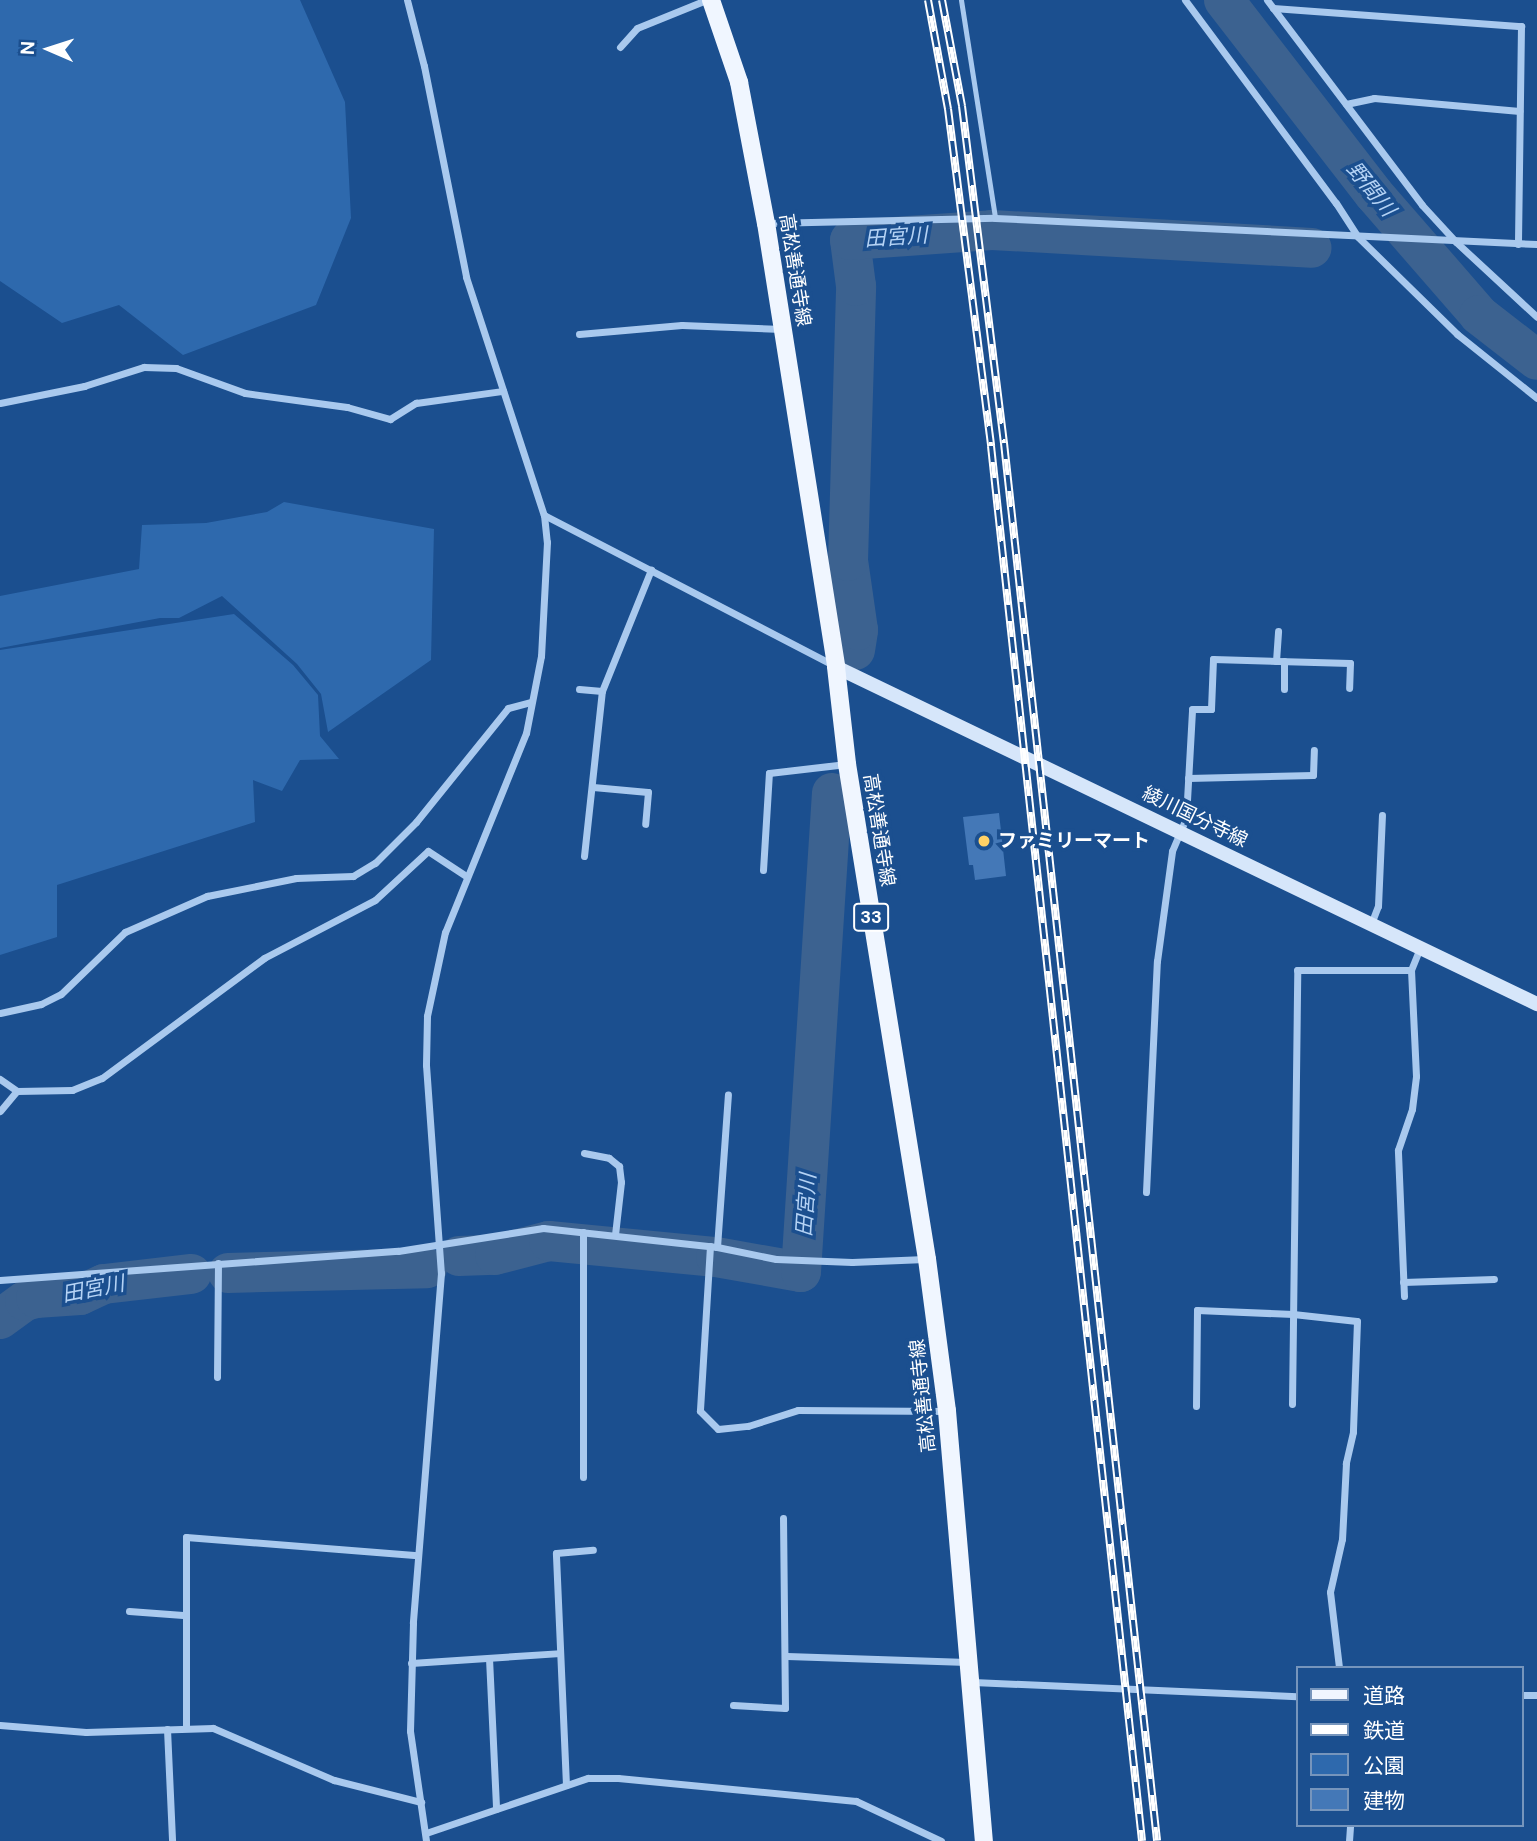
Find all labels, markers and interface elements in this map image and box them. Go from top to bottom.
north arrow [14,14,84,84]
text: N [15,40,40,55]
water label: 野間川 [1341,157,1401,221]
street label: 高松善通寺線 [775,212,815,328]
water label: 田宮川 [864,222,928,252]
street label: 高松善通寺線 [859,772,899,888]
street label: 綾川国分寺線 [1139,782,1251,852]
place label: ファミリーマート [998,830,1150,852]
marker: ファミリーマート [976,833,992,849]
road number: 33 [852,902,890,932]
water label: 田宮川 [791,1173,821,1237]
water label: 田宮川 [60,1271,126,1307]
street label: 高松善通寺線 [906,1338,940,1454]
legend [1296,1666,1523,1827]
text: 道路 [1363,1682,1405,1710]
text: 鉄道 [1363,1717,1405,1745]
text: 公園 [1363,1752,1405,1780]
text: 建物 [1363,1787,1405,1815]

